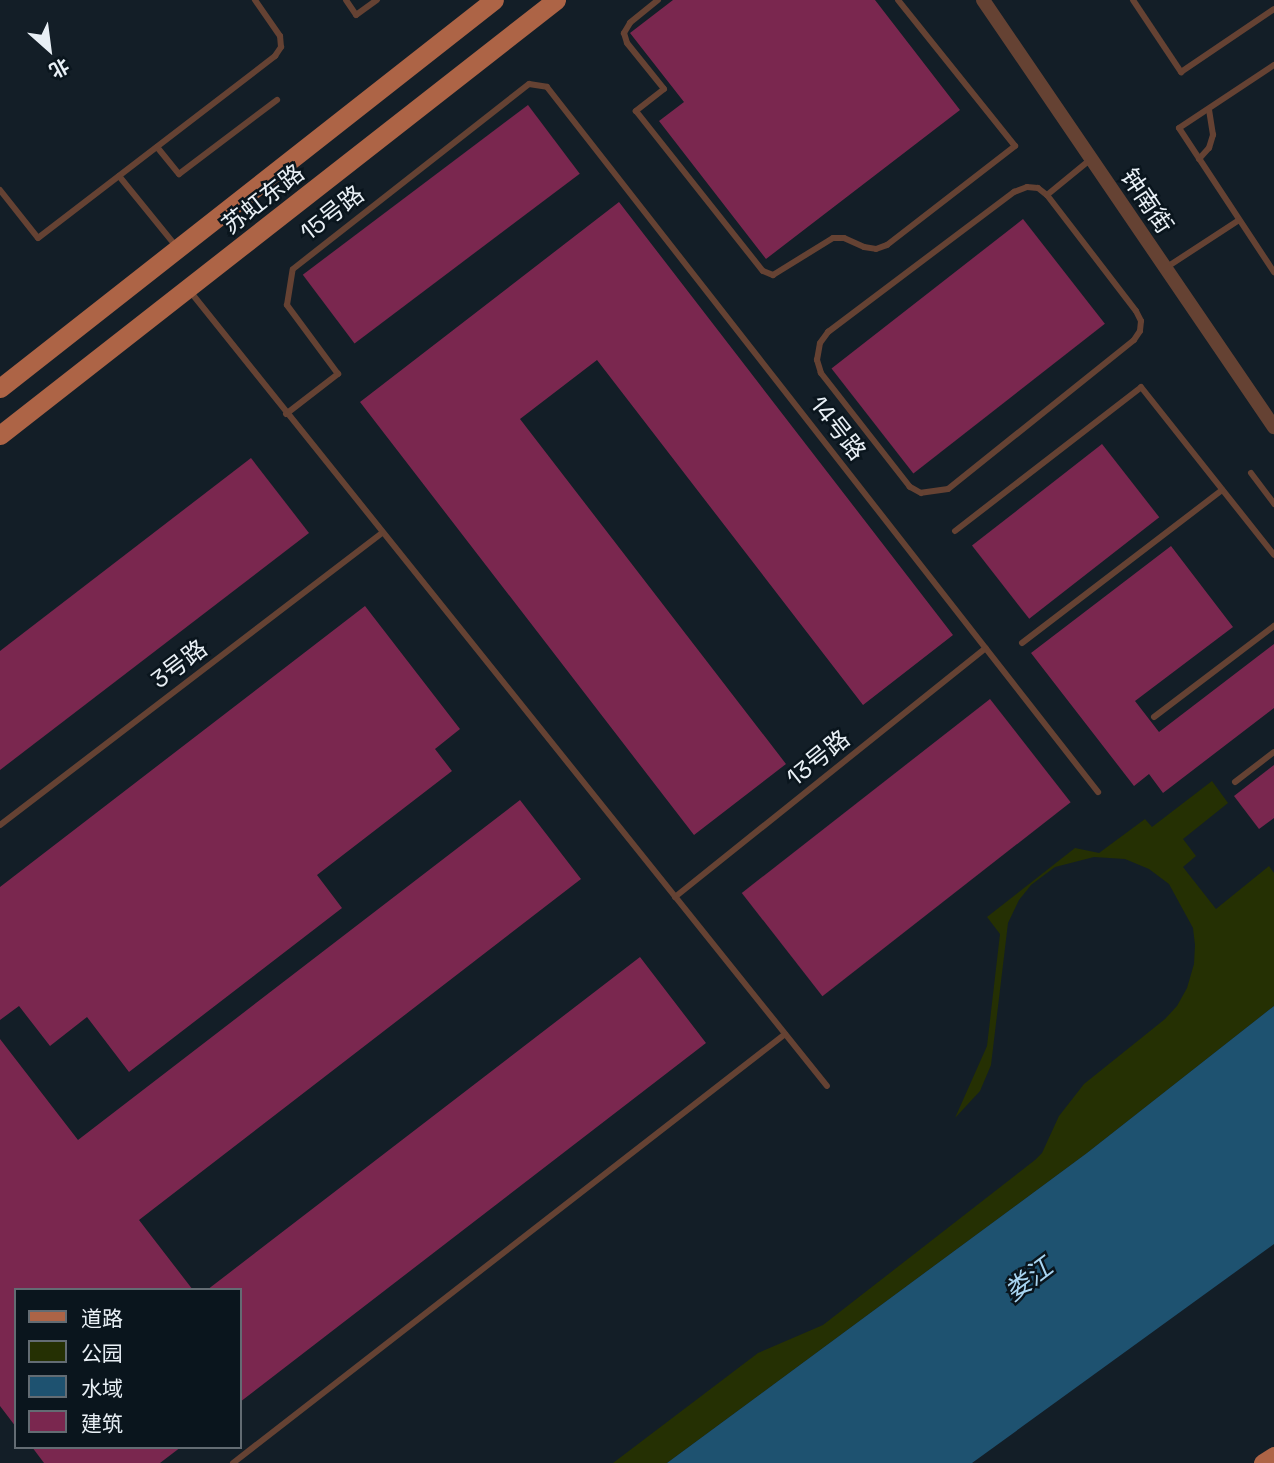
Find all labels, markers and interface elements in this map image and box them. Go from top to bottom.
north arrow [14,14,84,84]
text: 北 [45,52,73,83]
street label: 苏虹东路 [216,158,310,240]
street label: 钟南街 [1115,163,1179,239]
street label: 15号路 [295,179,369,247]
street label: 14号路 [804,390,872,466]
street label: 3号路 [145,634,213,694]
street label: 13号路 [781,724,855,792]
water label: 娄江 [999,1252,1059,1308]
legend [14,1288,242,1449]
text: 道路 [81,1305,123,1332]
text: 公园 [81,1340,123,1367]
text: 水域 [81,1375,123,1402]
text: 建筑 [81,1410,123,1437]

